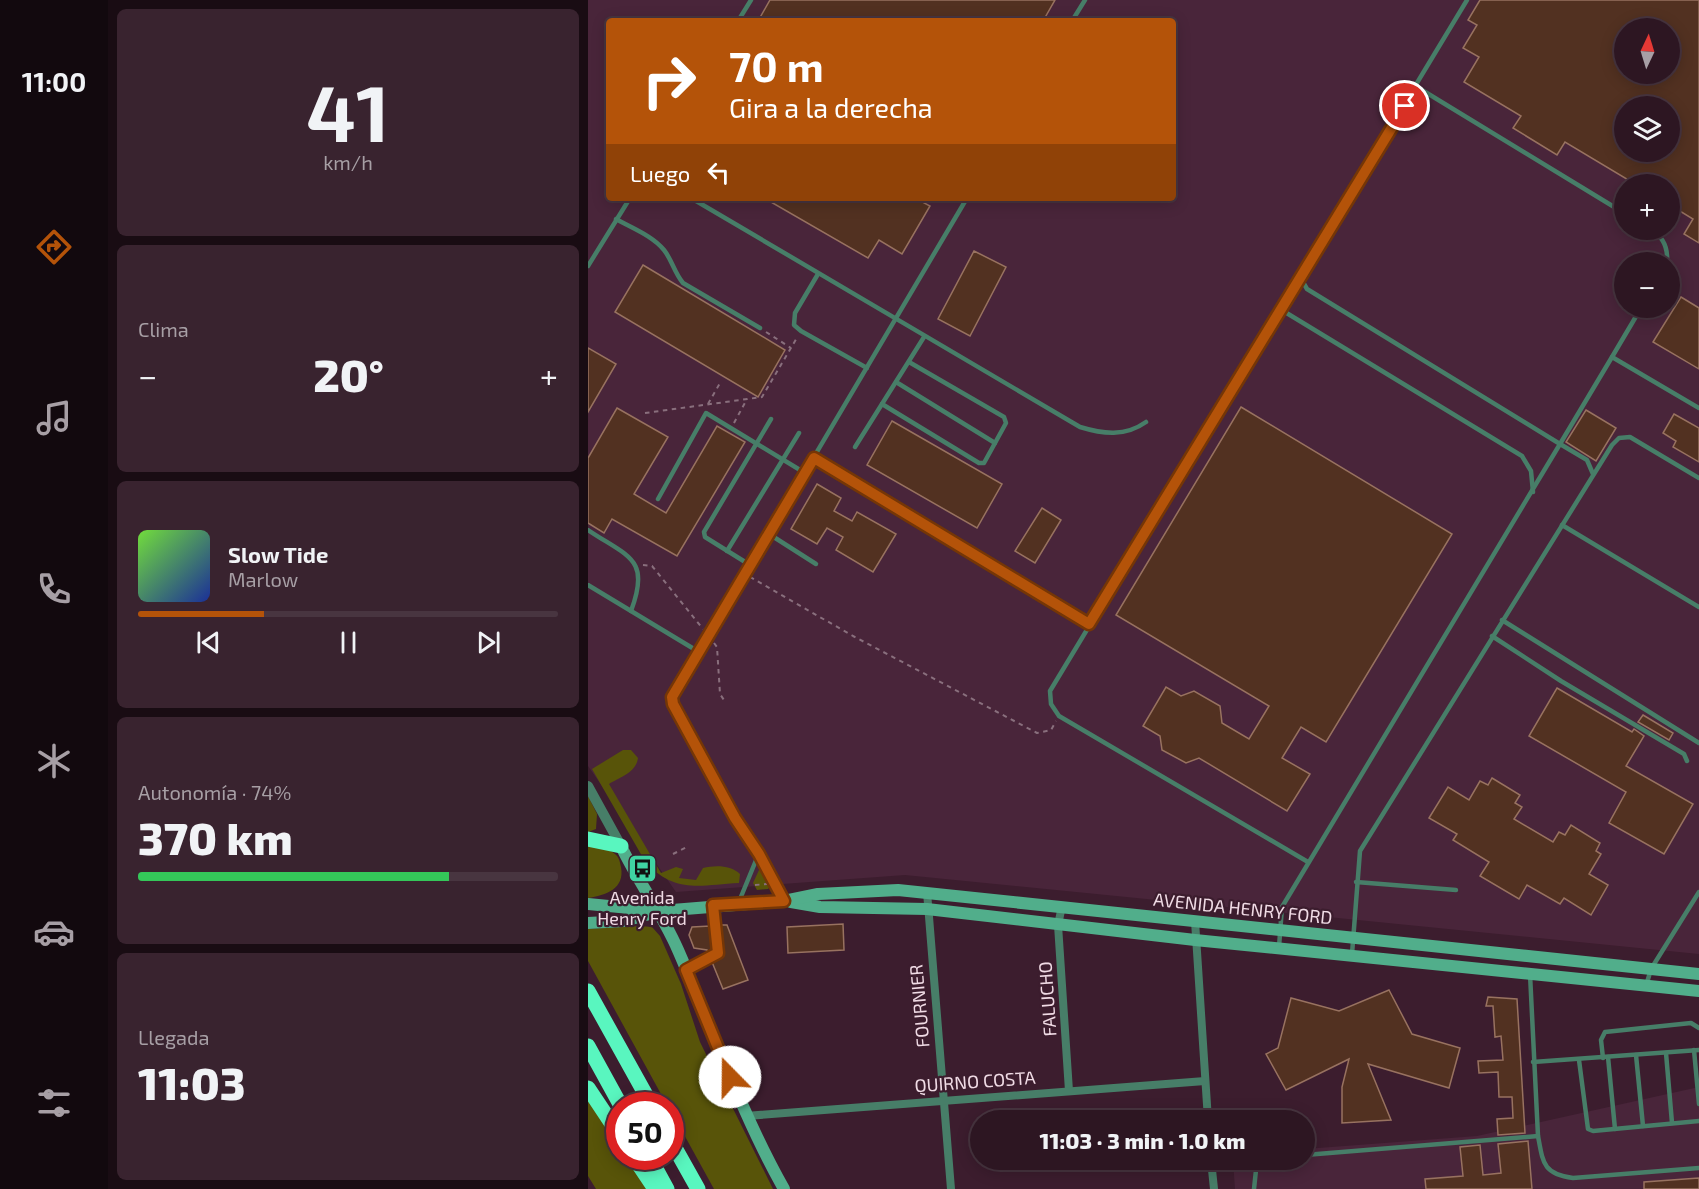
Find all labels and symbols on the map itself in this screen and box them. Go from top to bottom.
north arrow [1614,18,1680,84]
pin [1379,80,1430,131]
bus stop icon: Avenida Henry Ford [626,852,658,884]
place label: Avenida Henry Ford [597,886,687,929]
street label: AVENIDA HENRY FORD [1152,888,1334,928]
street label: FALUCHO [1033,961,1061,1037]
street label: FOURNIER [904,964,934,1048]
position arrow [698,1045,762,1109]
street label: QUIRNO COSTA [914,1066,1037,1096]
speed limit sign: 50 [606,1092,684,1170]

